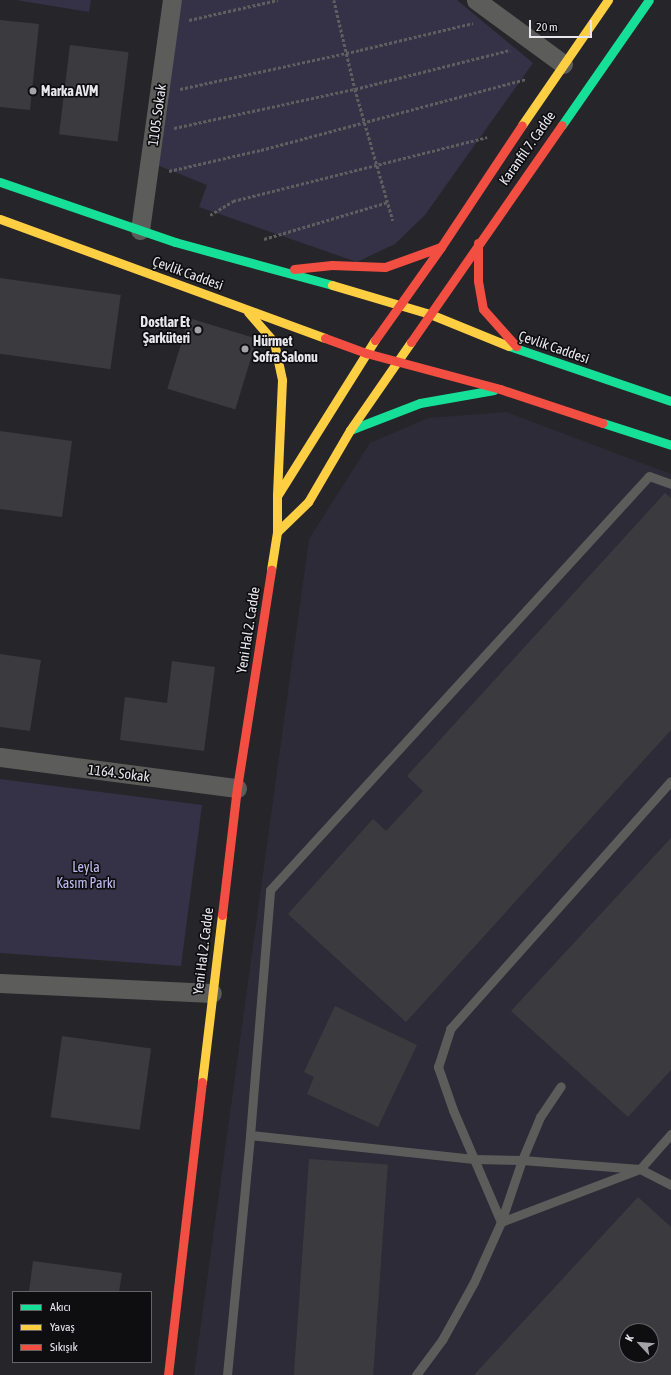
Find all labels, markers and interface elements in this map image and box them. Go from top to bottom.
scale bar [531,12,594,38]
text: 20 m [536,20,558,34]
place label: Marka AVM [41,83,98,99]
street label: 1105. Sokak [144,83,170,147]
marker: Marka AVM [28,86,38,96]
street label: Karanfil 7. Cadde [495,108,559,188]
street label: Çevlik Caddesi [150,252,226,294]
place label: Dostlar Et Şarküteri [140,314,190,346]
marker: Dostlar Et Şarküteri [193,325,203,335]
street label: Çevlik Caddesi [516,327,592,367]
place label: Hürmet Sofra Salonu [253,333,318,366]
marker: Hürmet Sofra Salonu [240,344,250,354]
street label: Yeni Hal 2. Cadde [233,586,263,674]
street label: 1164. Sokak [87,761,151,785]
park label: Leyla Kasım Parkı [56,859,116,892]
street label: Yeni Hal 2. Cadde [189,907,217,995]
legend [12,1291,152,1363]
text: Akıcı [50,1300,71,1314]
text: Yavaş [50,1320,75,1334]
north arrow [619,1323,659,1363]
text: K [623,1333,636,1343]
text: Sıkışık [50,1340,78,1354]

